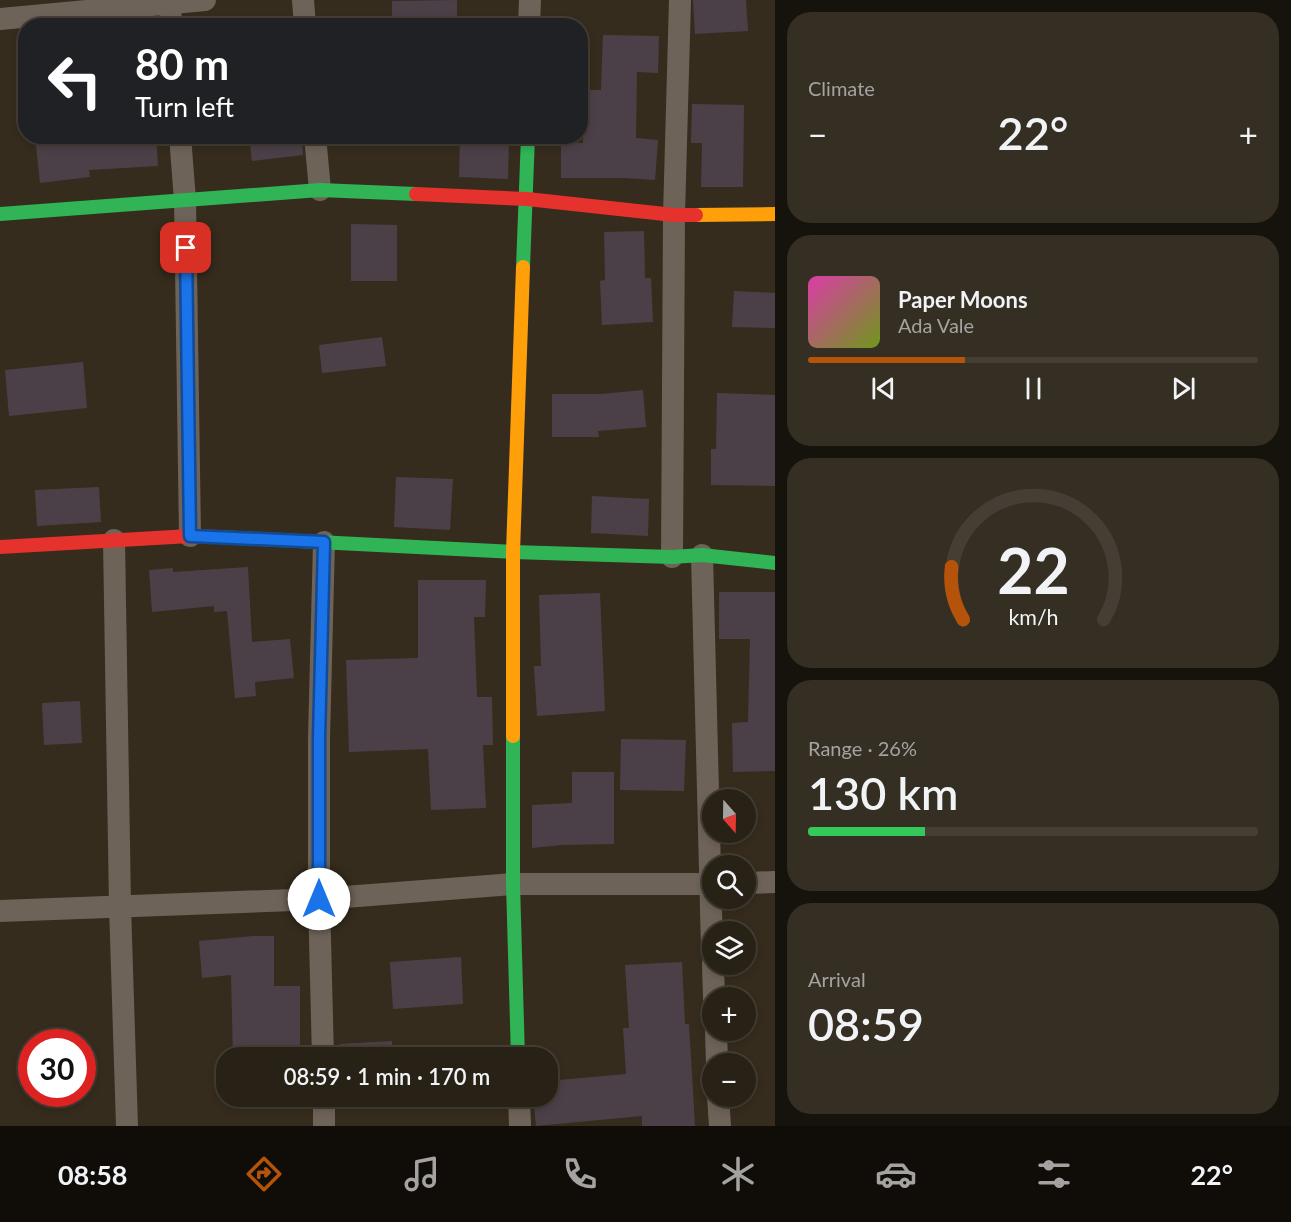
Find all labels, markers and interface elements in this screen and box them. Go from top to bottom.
text: 80 m [135,39,229,89]
icon: left [36,42,114,120]
text: Climate [808,76,875,100]
text: Turn left [135,90,234,123]
text: 22° [998,106,1068,160]
text: − [808,114,827,154]
text: + [1239,114,1258,154]
pin [160,222,211,273]
icon: arrive [169,231,202,264]
text: Paper Moons [898,286,1028,313]
text: Ada Vale [898,313,974,337]
icon: previous [867,372,900,405]
icon: pause [1017,372,1050,405]
icon: next [1167,372,1200,405]
text: 22 [997,532,1069,607]
text: km/h [1008,604,1058,630]
text: Range · 26% [808,736,917,760]
text: 130 km [808,766,958,820]
north arrow [702,789,756,843]
map controls [702,789,756,1107]
button: search [702,855,756,909]
position arrow [287,867,351,931]
button: layers [702,921,756,975]
text: Arrival [808,967,866,991]
button: + [702,987,756,1041]
text: 08:59 [808,997,924,1051]
speed limit sign: 30 [18,1029,96,1107]
button: − [702,1053,756,1107]
text: 08:59 · 1 min · 170 m [284,1063,490,1090]
icon: directions [243,1153,285,1195]
icon: music [401,1153,443,1195]
icon: phone [559,1153,601,1195]
icon: climate [717,1153,759,1195]
icon: car [875,1153,917,1195]
icon: filters [1033,1153,1075,1195]
text: 08:58 [58,1158,128,1191]
text: 22° [1190,1158,1233,1191]

